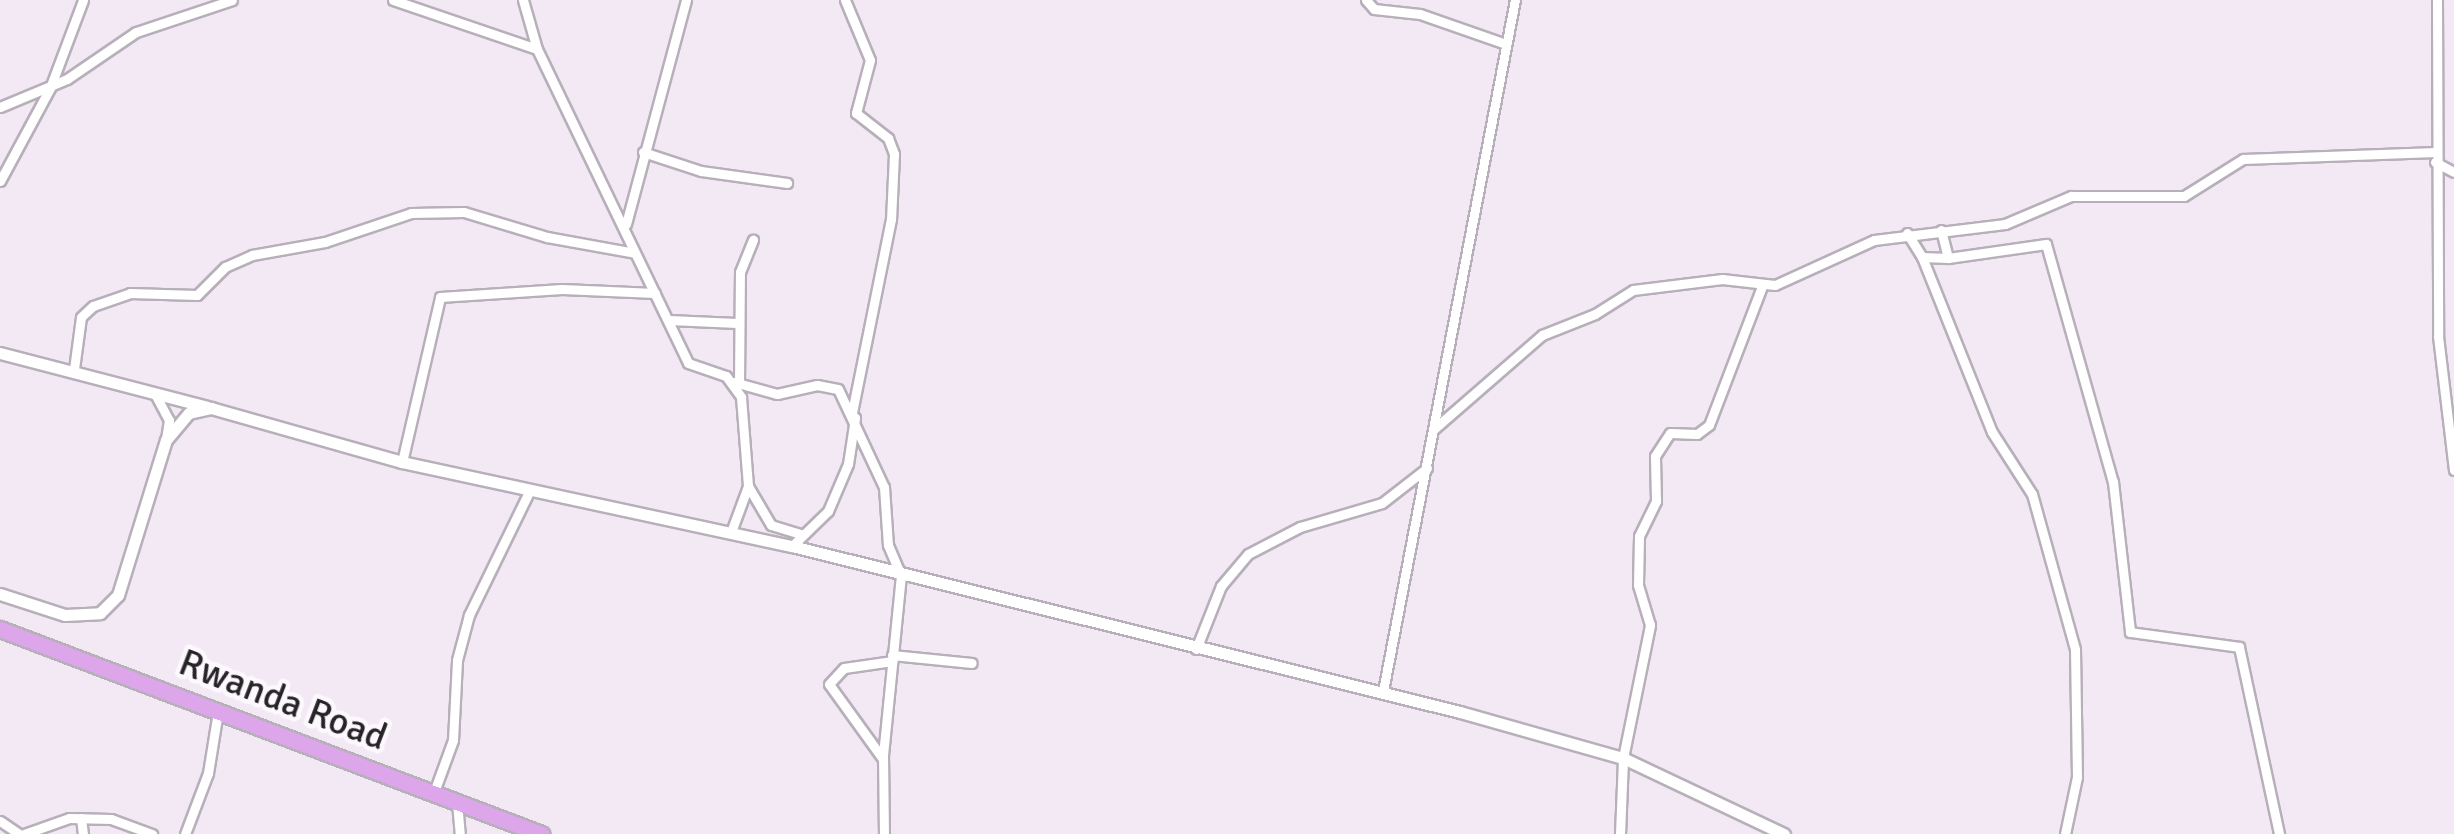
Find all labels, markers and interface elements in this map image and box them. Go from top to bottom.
street label: Rwanda Road [173,639,393,761]

